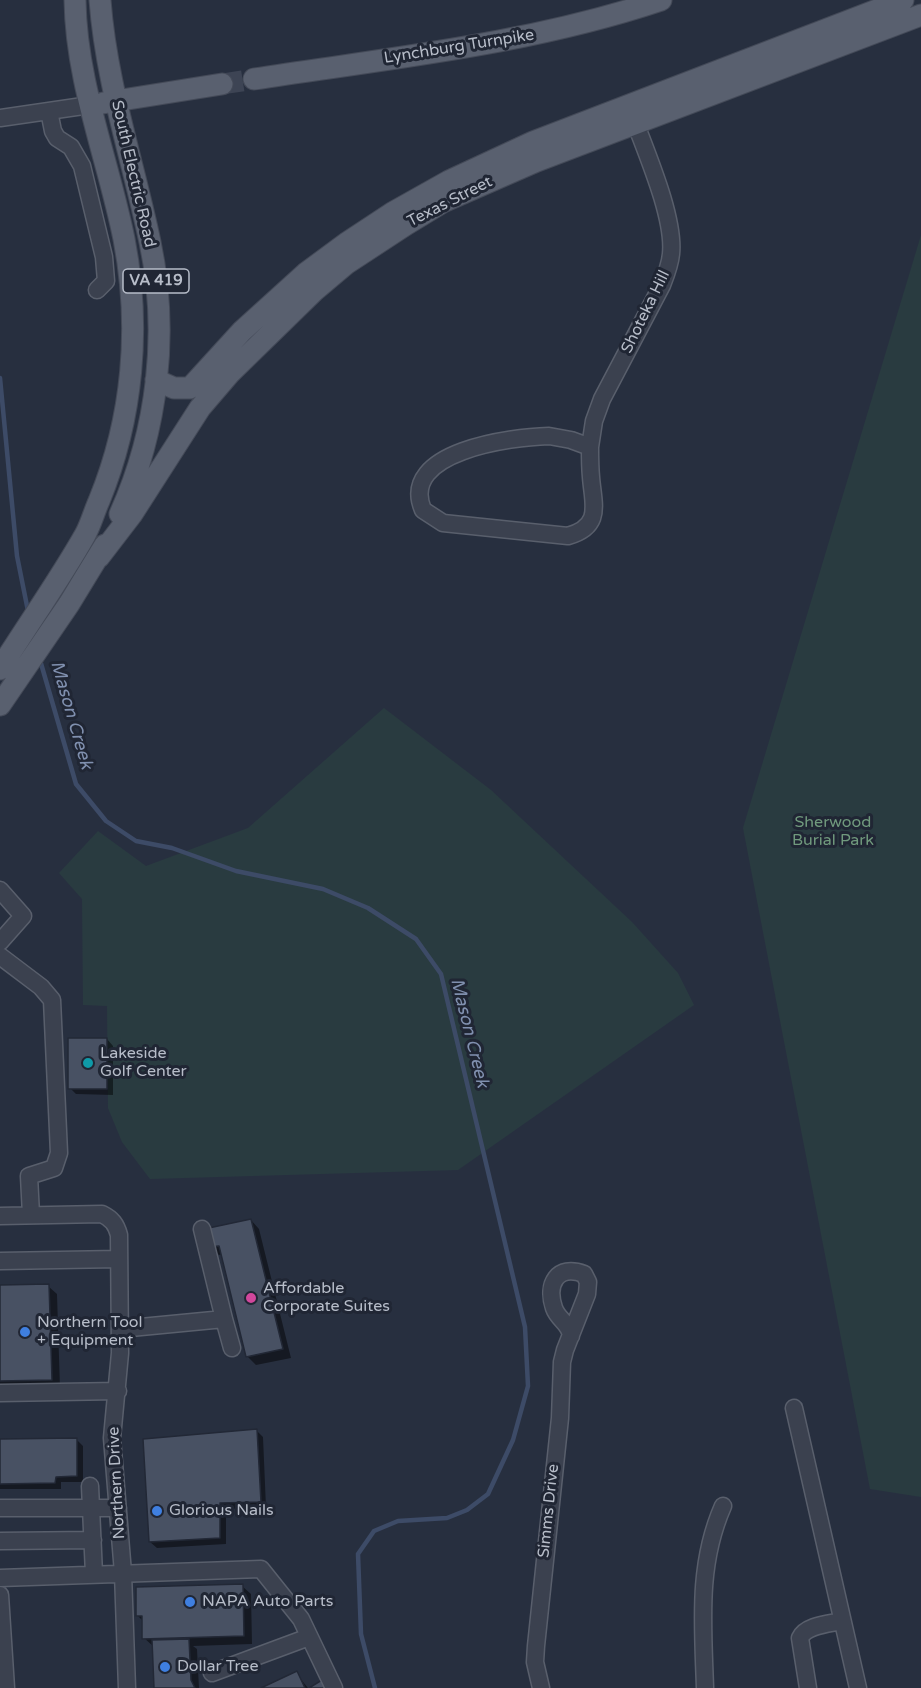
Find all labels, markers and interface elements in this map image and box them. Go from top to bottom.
street label: Lynchburg Turnpike [382,26,536,68]
street label: South Electric Road [107,99,159,249]
street label: Texas Street [404,172,496,232]
street label: Shoteka Hill [618,267,674,357]
road number: VA 419 [123,269,189,293]
water label: Mason Creek [45,658,97,772]
park label: Sherwood Burial Park [792,813,874,851]
water label: Mason Creek [445,976,493,1090]
place label: Lakeside Golf Center [100,1044,187,1082]
marker: Lakeside Golf Center [81,1056,95,1070]
place label: Affordable Corporate Suites [263,1279,390,1317]
marker: Affordable Corporate Suites [244,1291,258,1305]
place label: Northern Tool + Equipment [37,1313,143,1351]
marker: Northern Tool + Equipment [18,1325,32,1339]
street label: Northern Drive [104,1426,130,1540]
street label: Simms Drive [535,1463,563,1559]
place label: Glorious Nails [169,1501,274,1521]
marker: Glorious Nails [150,1504,164,1518]
place label: NAPA Auto Parts [202,1592,334,1612]
marker: NAPA Auto Parts [183,1595,197,1609]
place label: Dollar Tree [177,1657,258,1677]
marker: Dollar Tree [158,1660,172,1674]

